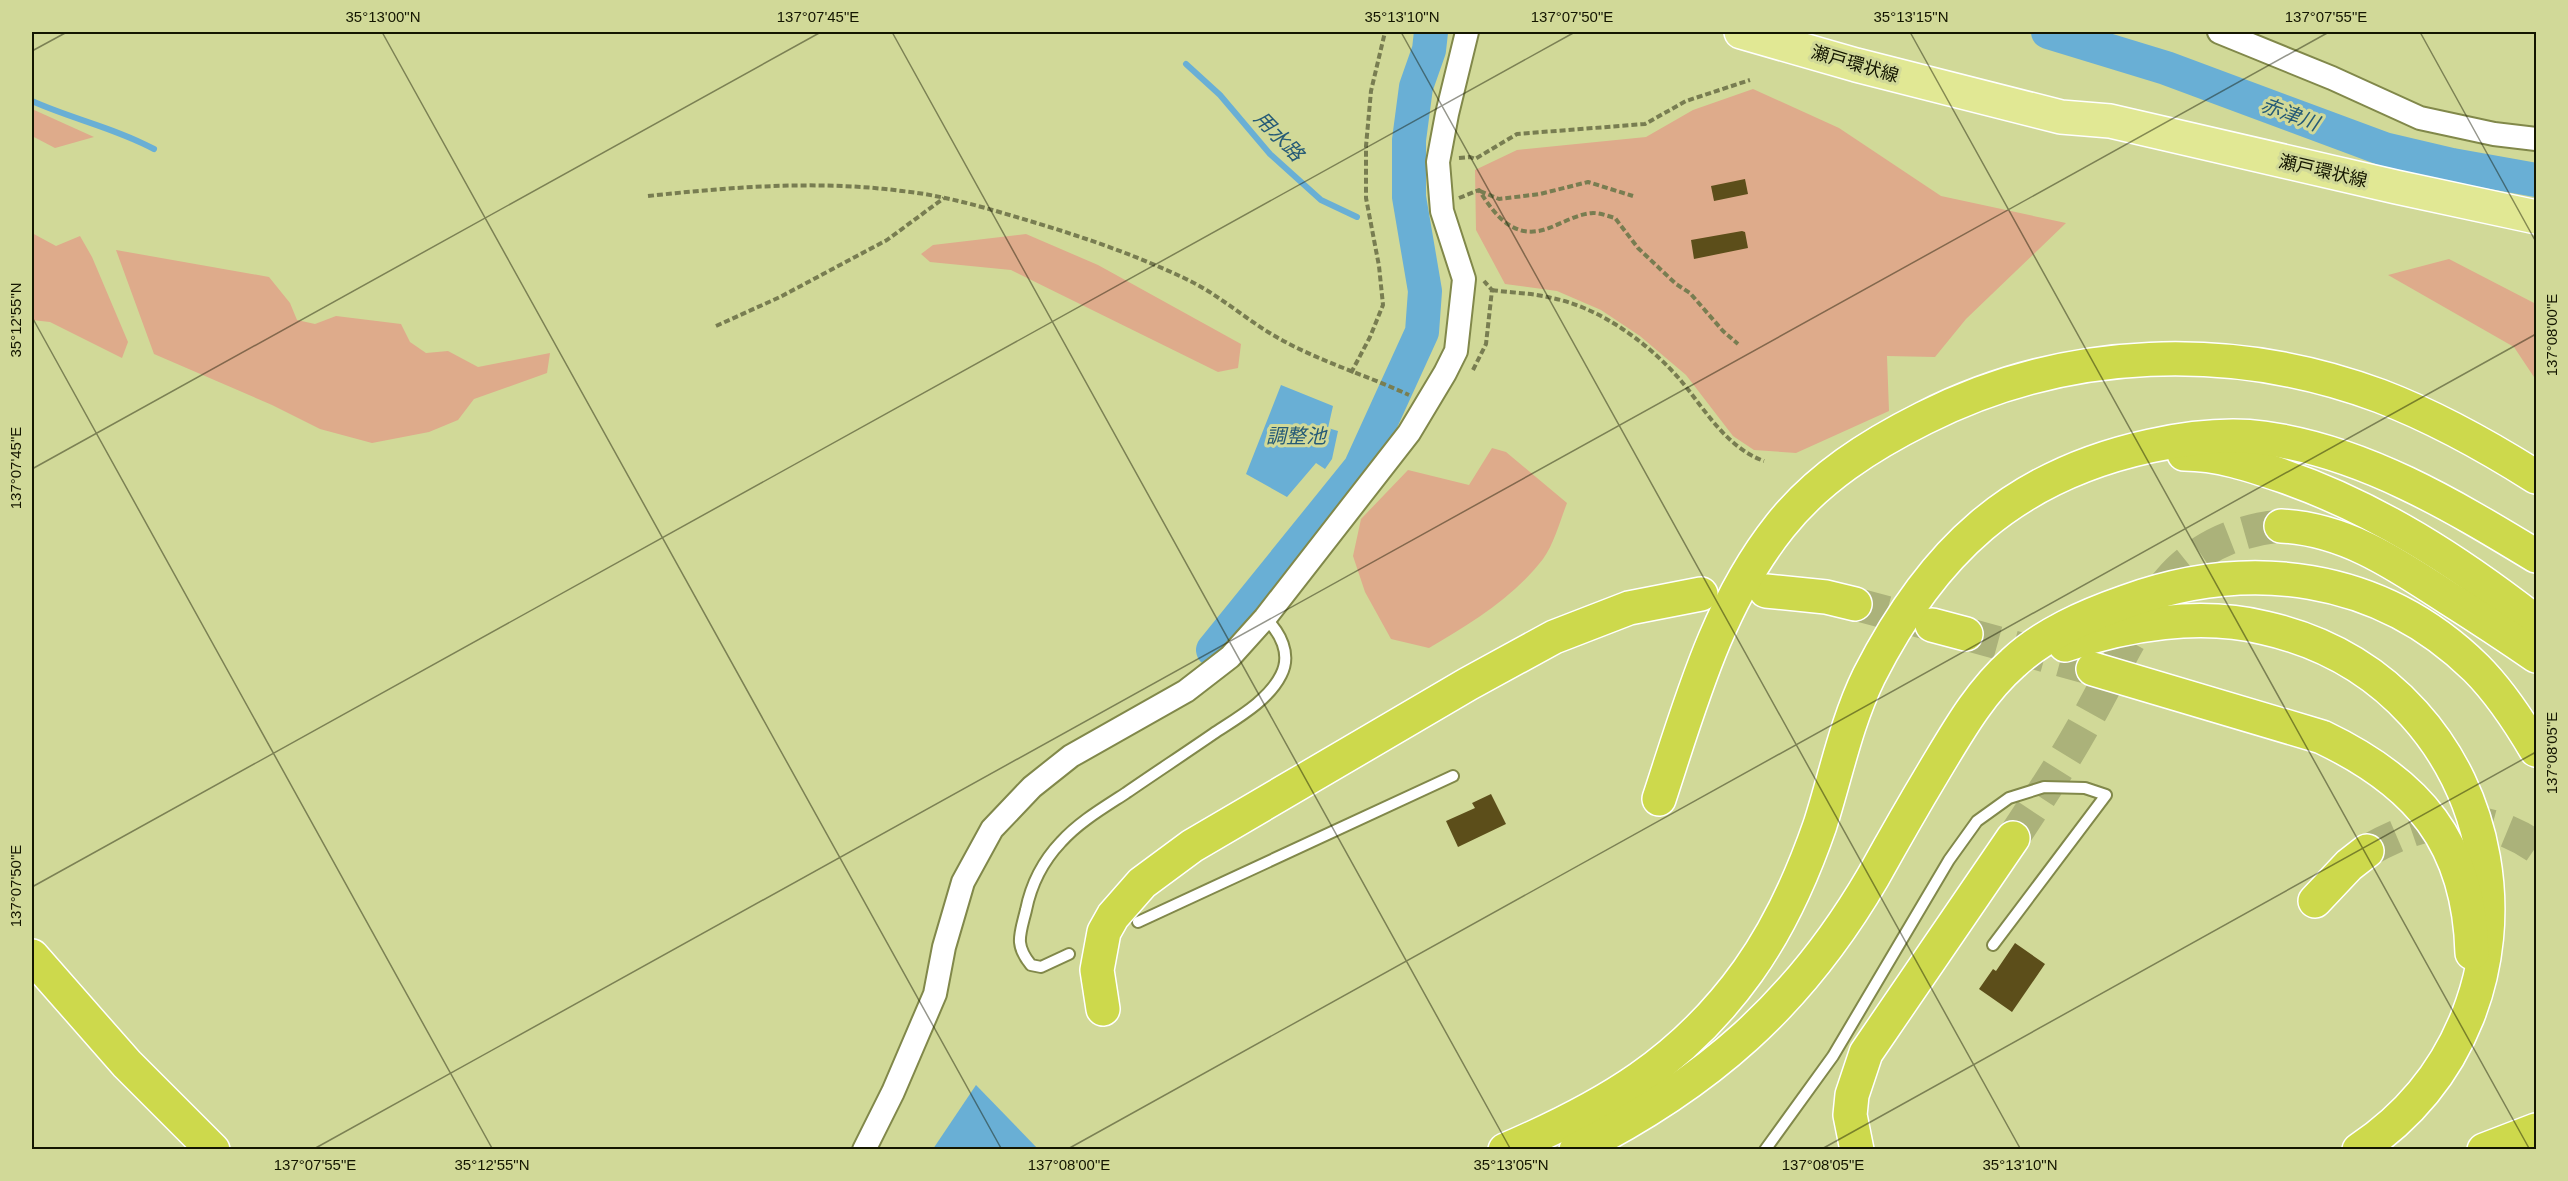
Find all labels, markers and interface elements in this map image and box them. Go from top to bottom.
text: 35°13'00"N [345,8,421,25]
text: 137°07'45"E [777,8,859,25]
text: 35°13'10"N [1364,8,1440,25]
text: 137°07'50"E [1531,8,1613,25]
text: 35°13'15"N [1873,8,1949,25]
text: 137°07'55"E [2285,8,2367,25]
street label: 瀬戸環状線 [1809,42,1901,86]
water label: 赤津川 [2258,93,2324,135]
water label: 用水路 [1250,107,1309,167]
street label: 瀬戸環状線 [2277,151,2369,191]
text: 35°12'55"N [7,282,24,358]
text: 137°08'00"E [2543,294,2560,376]
water label: 調整池 [1266,425,1328,447]
text: 137°07'45"E [7,427,24,509]
text: 137°08'05"E [2543,712,2560,794]
text: 137°07'50"E [7,845,24,927]
text: 137°07'55"E [274,1156,356,1173]
text: 35°12'55"N [454,1156,530,1173]
text: 137°08'00"E [1028,1156,1110,1173]
text: 35°13'05"N [1473,1156,1549,1173]
text: 137°08'05"E [1782,1156,1864,1173]
text: 35°13'10"N [1982,1156,2058,1173]

